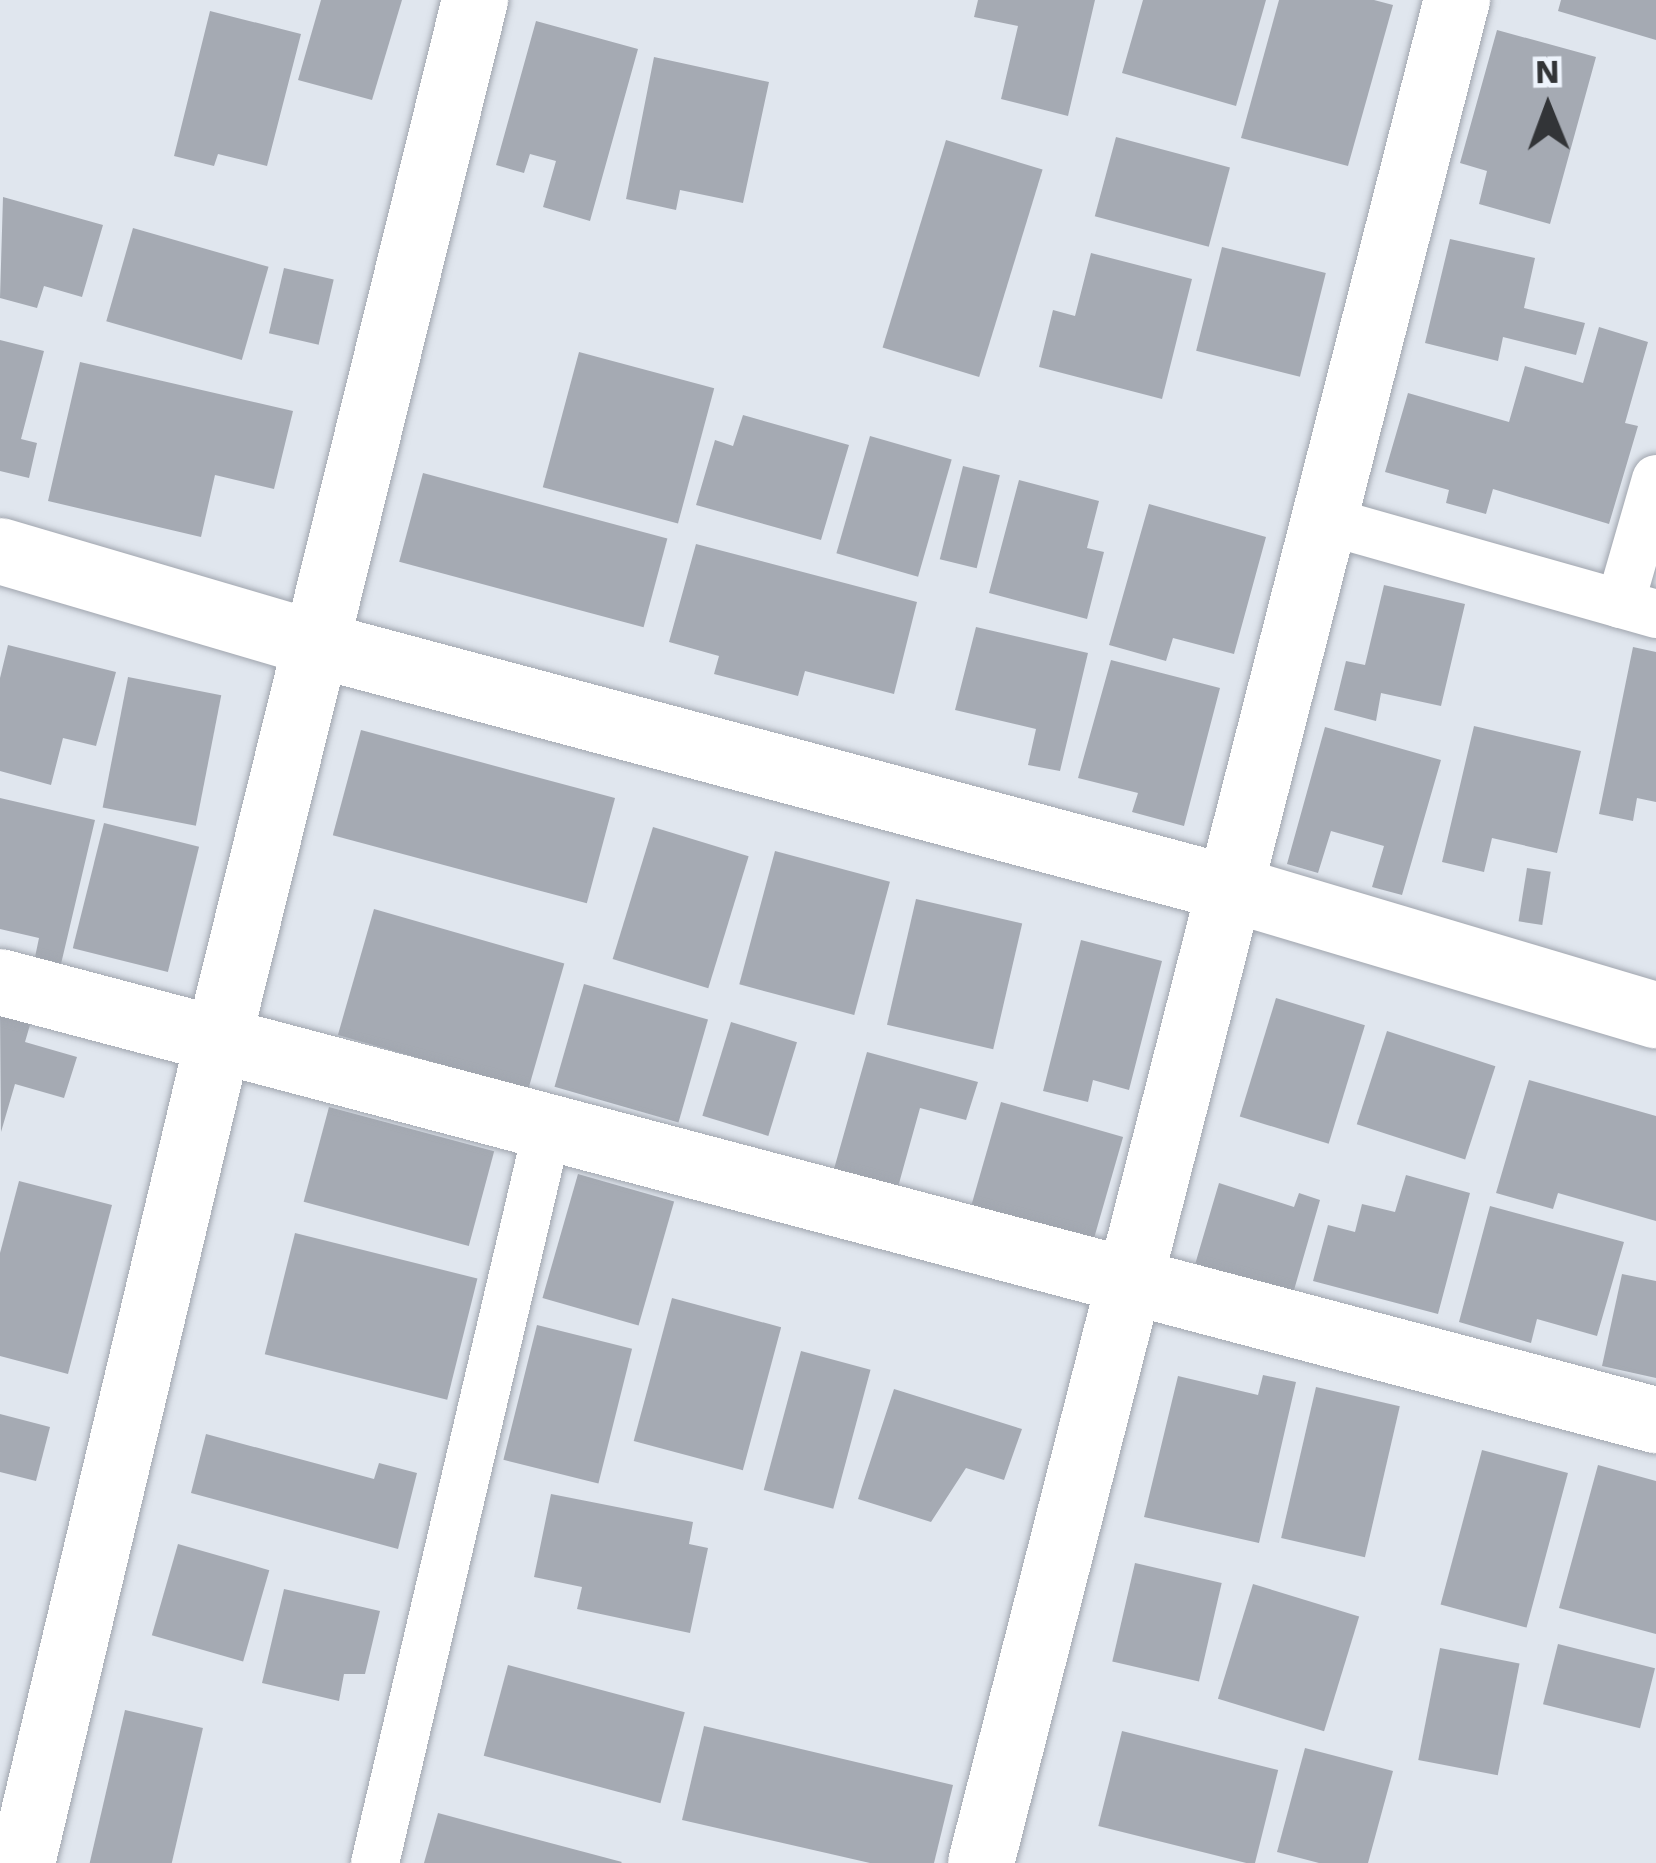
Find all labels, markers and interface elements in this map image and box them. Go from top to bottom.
north arrow [1488,48,1608,168]
text: N [1535,52,1560,91]

